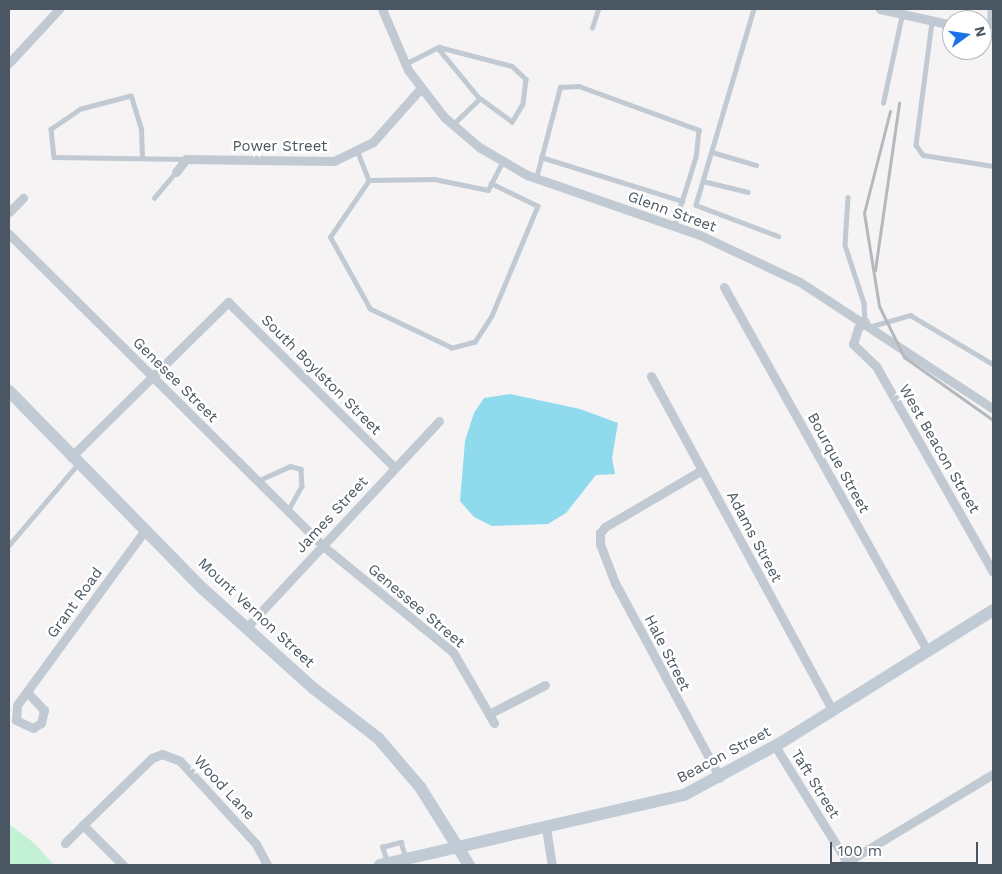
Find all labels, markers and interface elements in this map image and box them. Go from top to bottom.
north arrow [942,10,992,60]
text: N [972,25,990,39]
street label: Power Street [232,138,328,156]
street label: Glenn Street [625,188,719,236]
street label: South Boylston Street [257,311,385,439]
street label: Genesee Street [129,334,221,426]
street label: West Beacon Street [895,381,983,517]
street label: Bourque Street [803,410,873,516]
street label: James Street [292,473,372,557]
street label: Adams Street [723,489,785,585]
street label: Mount Vernon Street [194,554,318,672]
street label: Genessee Street [364,560,468,652]
street label: Grant Road [43,564,107,642]
street label: Hale Street [640,612,694,694]
street label: Beacon Street [674,723,774,787]
street label: Taft Street [787,746,843,822]
street label: Wood Lane [190,752,258,824]
scale bar [832,832,980,864]
text: 100 m [838,842,882,860]

